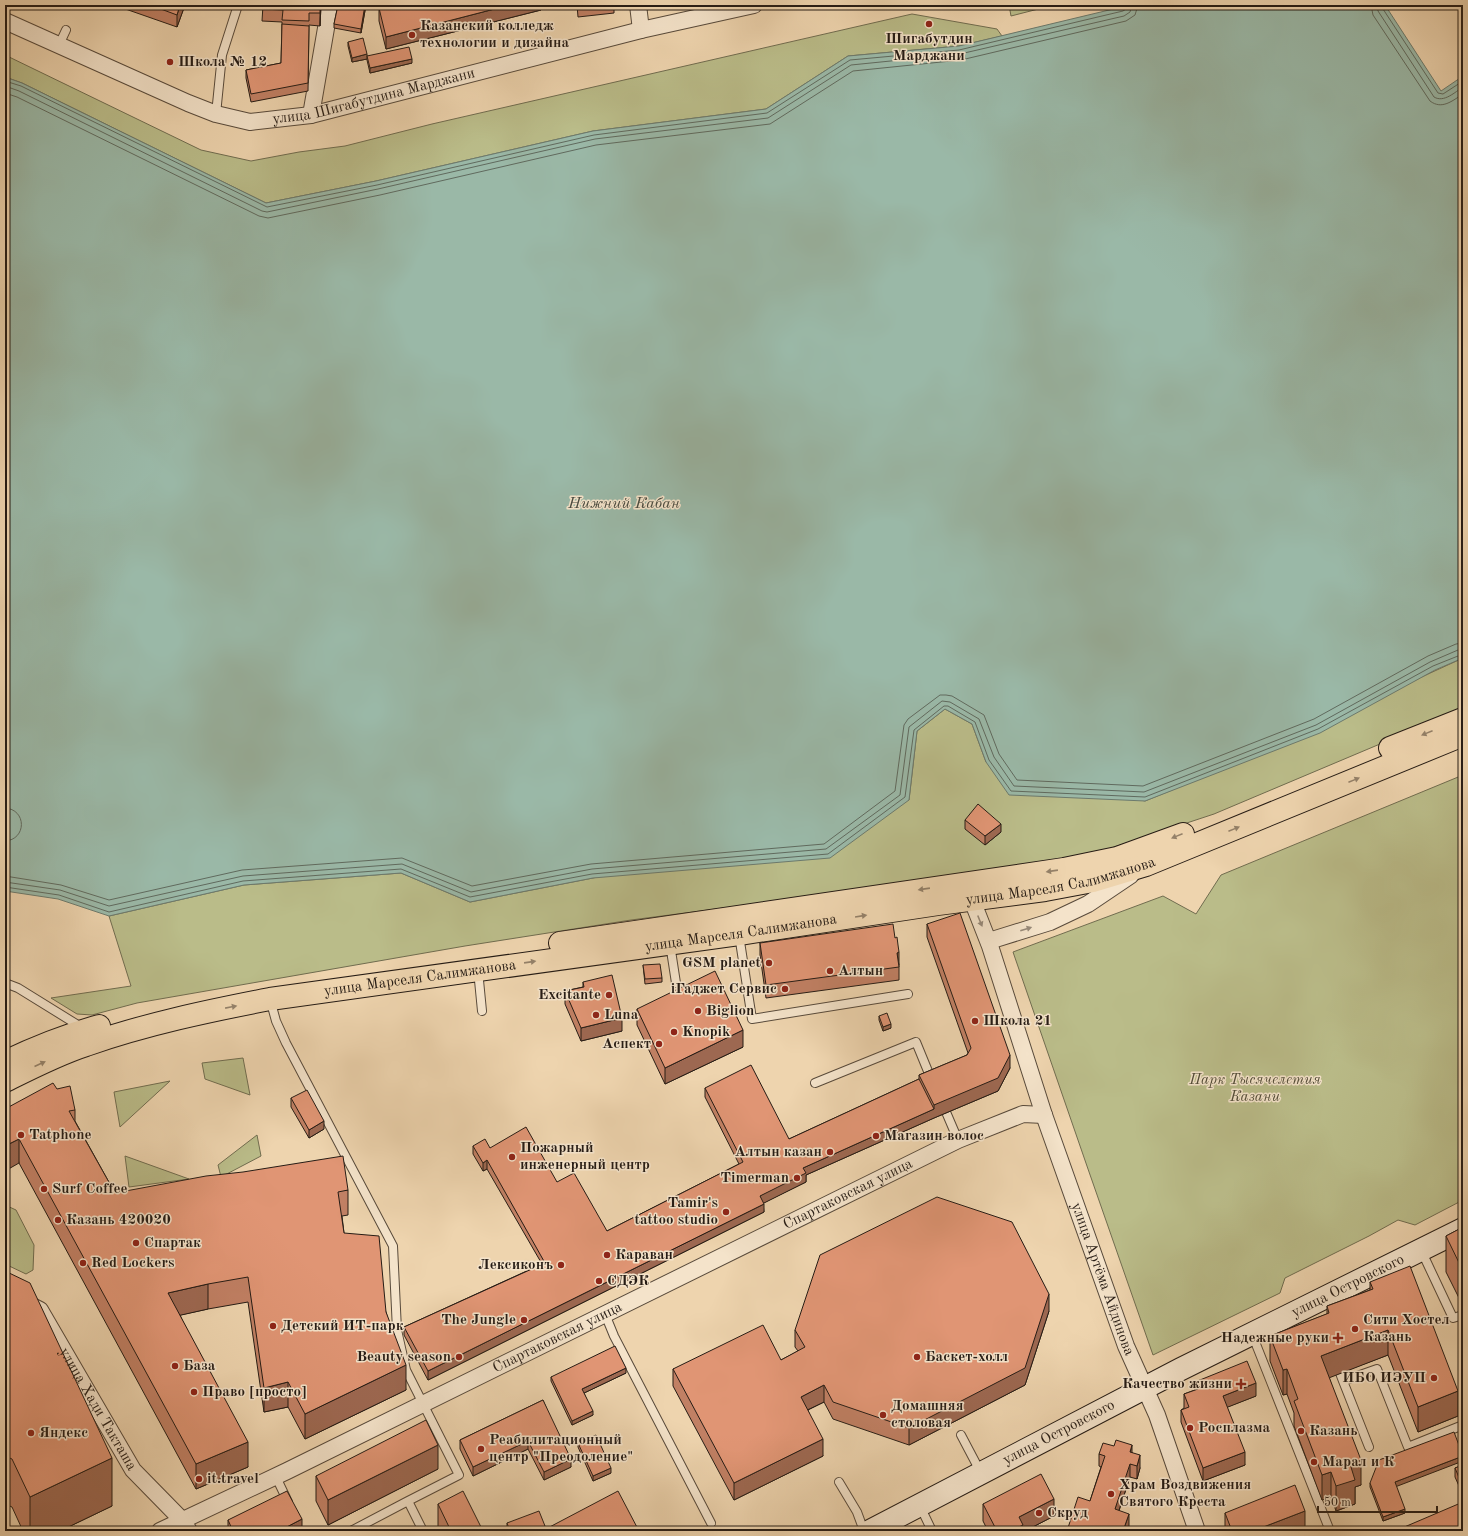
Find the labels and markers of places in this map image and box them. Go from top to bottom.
place label: Казанский колледж технологии и дизайна [420,19,569,51]
marker: Шигабутдин Марджани [924,19,934,29]
marker: Казанский колледж технологии и дизайна [407,30,417,40]
place label: Шигабутдин Марджани [885,32,973,64]
place label: Школа № 12 [178,55,267,70]
marker: Школа № 12 [165,57,175,67]
place label: GSM planet [682,956,762,971]
marker: GSM planet [764,958,774,968]
place label: Алтын [838,964,883,979]
marker: Алтын [825,966,835,976]
place label: iГаджет Сервис [671,982,777,997]
marker: iГаджет Сервис [780,984,790,994]
place label: Excitante [538,988,601,1003]
marker: Excitante [604,990,614,1000]
place label: Biglion [706,1004,754,1019]
marker: Biglion [693,1006,703,1016]
place label: Luna [604,1008,639,1023]
marker: Luna [591,1010,601,1020]
place label: Школа 21 [983,1014,1052,1029]
marker: Школа 21 [970,1016,980,1026]
place label: Knopik [682,1025,731,1040]
marker: Knopik [669,1027,679,1037]
place label: Аспект [602,1037,651,1052]
marker: Аспект [654,1039,664,1049]
place label: Tatphone [29,1128,92,1143]
place label: Магазин волос [884,1129,984,1144]
marker: Tatphone [16,1130,26,1140]
marker: Магазин волос [871,1131,881,1141]
place label: Пожарный инженерный центр [520,1141,650,1173]
place label: Алтын казан [735,1145,822,1160]
marker: Алтын казан [825,1147,835,1157]
marker: Пожарный инженерный центр [507,1152,517,1162]
place label: Timerman [720,1171,789,1186]
marker: Timerman [792,1173,802,1183]
place label: Surf Coffee [52,1182,128,1197]
marker: Surf Coffee [39,1184,49,1194]
place label: Tamir's tattoo studio [634,1196,718,1228]
marker: Tamir's tattoo studio [721,1207,731,1217]
place label: Казань 420020 [66,1213,171,1228]
marker: Казань 420020 [53,1215,63,1225]
place label: Спартак [144,1236,201,1251]
marker: Спартак [131,1238,141,1248]
place label: Караван [615,1248,673,1263]
marker: Караван [602,1250,612,1260]
place label: Red Lockers [91,1256,174,1271]
marker: Red Lockers [78,1258,88,1268]
place label: Лексиконъ [478,1258,553,1273]
marker: Лексиконъ [556,1260,566,1270]
place label: СДЭК [607,1274,649,1289]
marker: СДЭК [594,1276,604,1286]
place label: The Jungle [441,1313,516,1328]
place label: Сити Хостел Казань [1363,1313,1450,1345]
marker: The Jungle [519,1315,529,1325]
place label: Детский ИТ-парк [281,1319,404,1334]
marker: Детский ИТ-парк [268,1321,278,1331]
marker: Сити Хостел Казань [1350,1324,1360,1334]
place label: Надежные руки [1221,1331,1329,1346]
marker: Надежные руки [1332,1332,1344,1344]
place label: Beauty season [356,1350,451,1365]
place label: Баскет-холл [925,1350,1008,1365]
marker: Beauty season [454,1352,464,1362]
marker: Баскет-холл [912,1352,922,1362]
place label: База [183,1359,216,1374]
marker: База [170,1361,180,1371]
place label: ИБО ИЭУП [1342,1371,1426,1386]
marker: ИБО ИЭУП [1429,1373,1439,1383]
place label: Качество жизни [1122,1377,1232,1392]
marker: Качество жизни [1235,1378,1247,1390]
place label: Право [просто] [202,1385,307,1400]
marker: Право [просто] [189,1387,199,1397]
place label: Домашняя столовая [891,1399,963,1431]
marker: Домашняя столовая [878,1410,888,1420]
place label: Росплазма [1198,1421,1271,1436]
marker: Росплазма [1185,1423,1195,1433]
place label: Казань [1309,1424,1358,1439]
place label: Яндекс [39,1426,88,1441]
marker: Казань [1296,1426,1306,1436]
marker: Яндекс [26,1428,36,1438]
place label: Реабилитационный центр "Преодоление" [489,1433,633,1465]
marker: Реабилитационный центр "Преодоление" [476,1444,486,1454]
place label: Марал и К [1322,1455,1395,1470]
marker: Марал и К [1309,1457,1319,1467]
place label: it.travel [207,1472,259,1487]
marker: it.travel [194,1474,204,1484]
place label: Храм Воздвижения Святого Креста [1119,1478,1251,1510]
marker: Храм Воздвижения Святого Креста [1106,1489,1116,1499]
place label: Скруд [1047,1506,1088,1521]
marker: Скруд [1034,1508,1044,1518]

